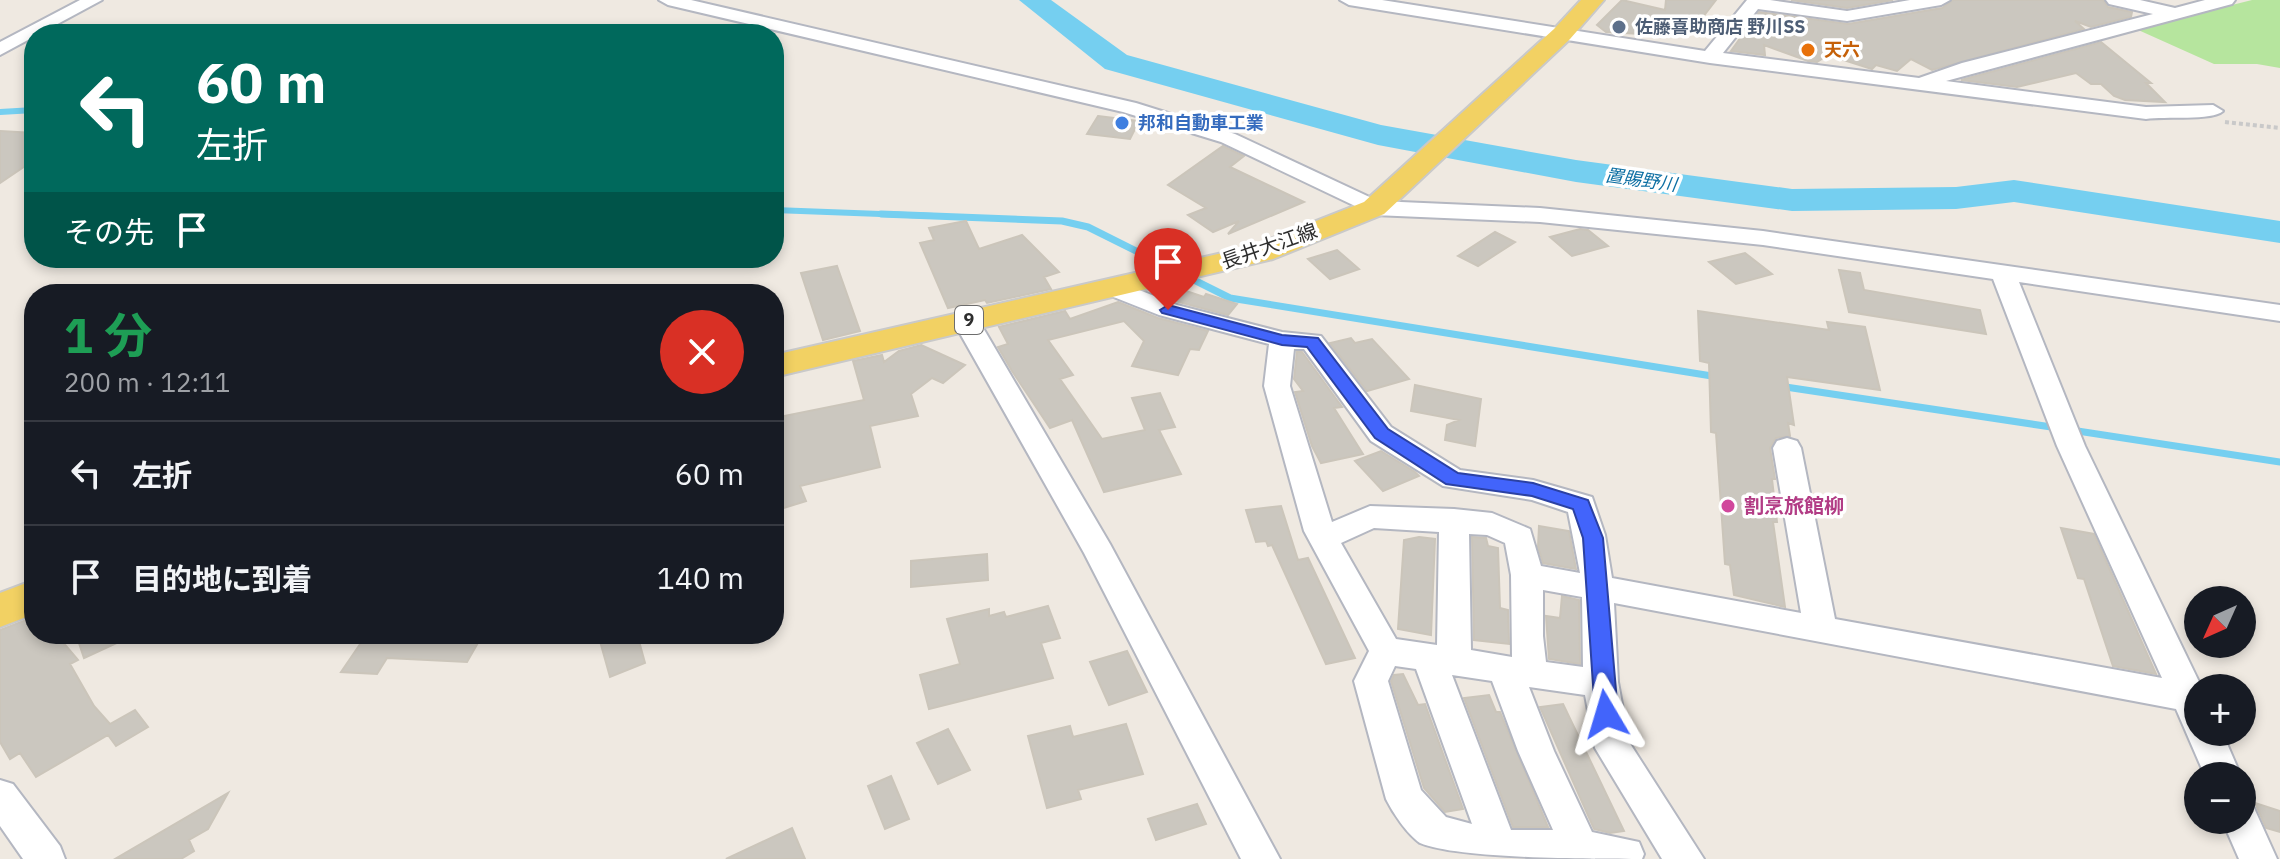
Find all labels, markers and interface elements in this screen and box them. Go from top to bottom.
place label: 佐藤喜助商店 野川SS [1635,15,1805,38]
marker: 佐藤喜助商店 野川SS [1610,18,1628,36]
place label: 天六 [1824,38,1860,61]
marker: 天六 [1799,41,1817,59]
text: 60 m [196,46,326,118]
icon: left [64,56,168,160]
place label: 邦和自動車工業 [1138,111,1264,134]
marker: 邦和自動車工業 [1113,114,1131,132]
text: 左折 [196,121,268,168]
water label: 置賜野川 [1604,163,1680,196]
icon: arrive [170,208,214,252]
text: その先 [64,212,154,251]
street label: 長井大江線 [1217,216,1321,275]
pin [1134,228,1202,310]
icon: arrive [1146,240,1190,284]
text: 1 分 [64,304,152,366]
road number: 9 [955,306,983,334]
button: close [660,310,744,394]
text: 200 m · 12:11 [64,365,230,399]
icon: left [64,451,108,495]
text: 60 m [675,454,744,493]
text: 左折 [132,455,192,494]
place label: 割烹旅館柳 [1744,492,1844,519]
marker: 割烹旅館柳 [1719,497,1737,515]
icon: arrive [64,555,108,599]
text: 140 m [657,558,744,597]
text: 目的地に到着 [132,559,312,598]
north arrow [2184,586,2256,658]
map controls [2184,586,2256,834]
position arrow [1564,672,1648,756]
button: + [2184,674,2256,746]
button: − [2184,762,2256,834]

